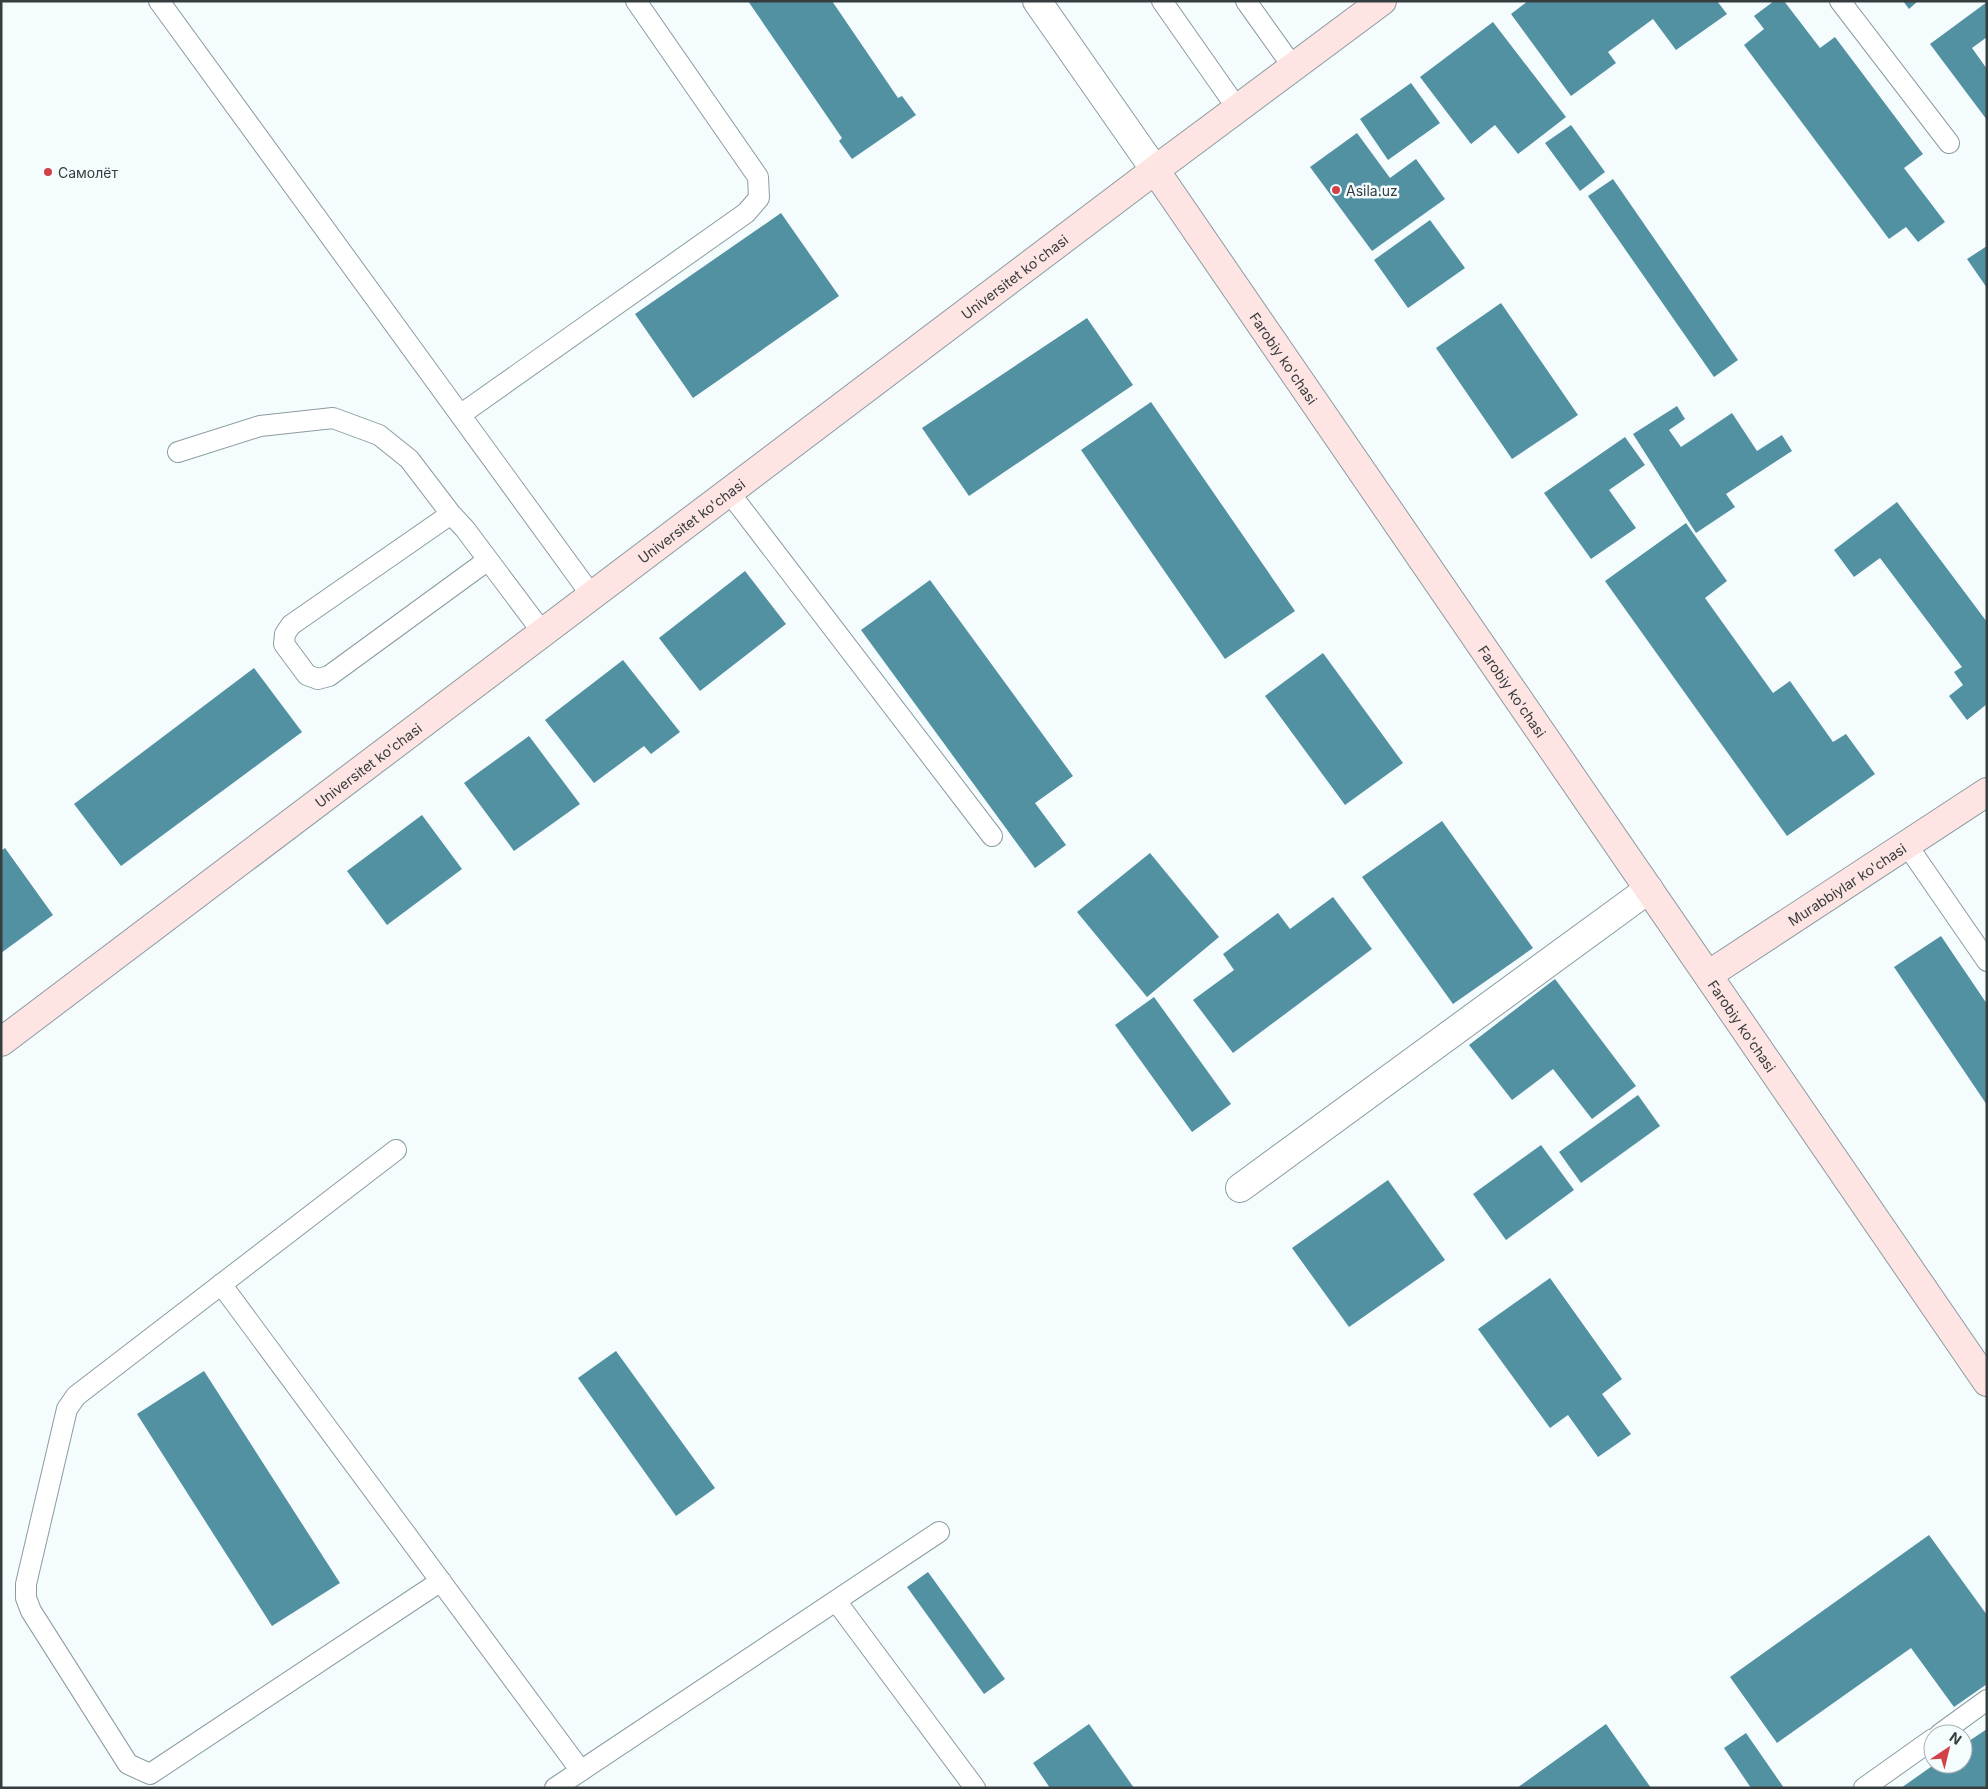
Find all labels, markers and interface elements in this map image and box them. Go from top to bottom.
place label: Самолёт [58,164,118,181]
marker: Самолёт [42,166,54,178]
place label: Asila.uz [1346,182,1398,199]
marker: Asila.uz [1330,184,1342,196]
street label: Universitet ko'chasi [957,231,1071,322]
street label: Farobiy ko'chasi [1247,309,1321,407]
street label: Universitet ko'chasi [634,475,748,566]
street label: Farobiy ko'chasi [1475,642,1550,740]
street label: Universitet ko'chasi [311,719,425,811]
street label: Murabbiylar ko'chasi [1785,839,1909,929]
street label: Farobiy ko'chasi [1705,977,1780,1075]
north arrow [1923,1724,1973,1774]
text: N [1946,1728,1965,1748]

